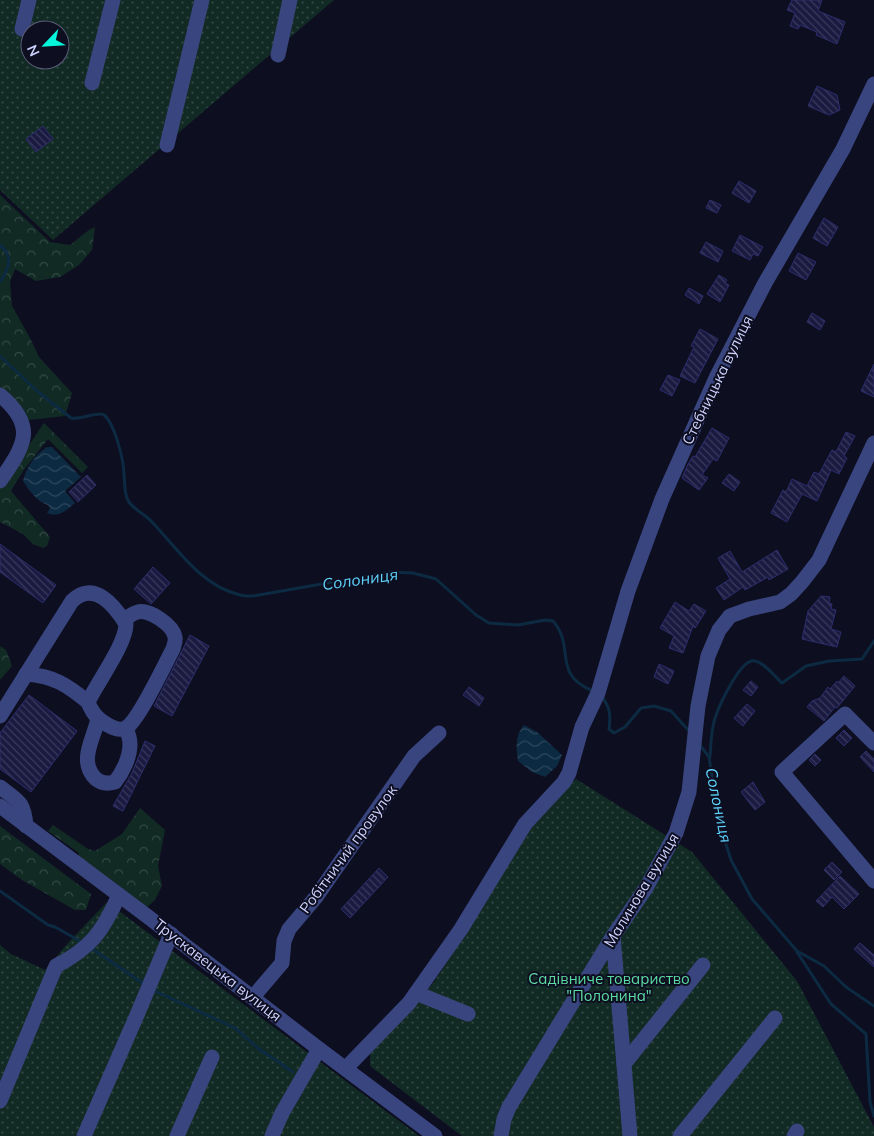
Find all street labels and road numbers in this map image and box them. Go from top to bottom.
street label: Стебницька вулиця [677,312,757,448]
street label: Робітничий провулок [295,780,402,917]
street label: Малинова вулиця [599,829,683,951]
street label: Трускавецька вулиця [151,914,285,1026]

